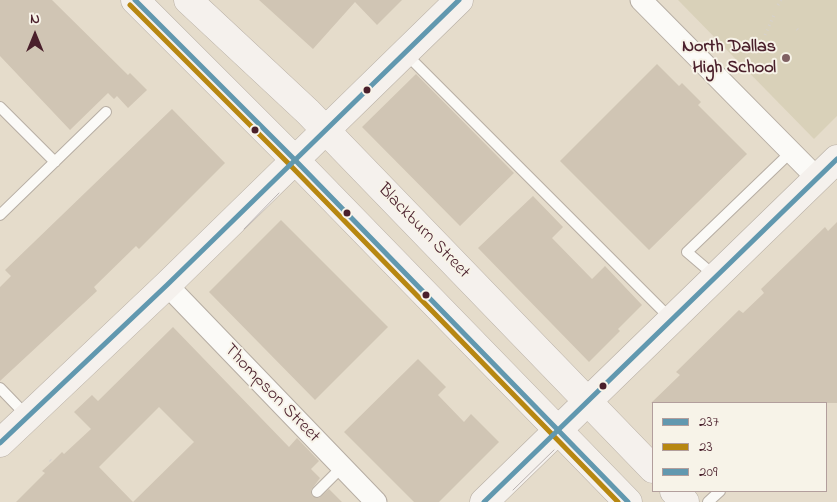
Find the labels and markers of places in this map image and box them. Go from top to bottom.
place label: North Dallas High School [682,37,776,80]
marker: North Dallas High School [780,52,792,64]
unlabelled marker [362,85,372,95]
unlabelled marker [250,125,260,135]
unlabelled marker [342,208,352,218]
unlabelled marker [421,290,431,300]
unlabelled marker [598,381,608,391]

